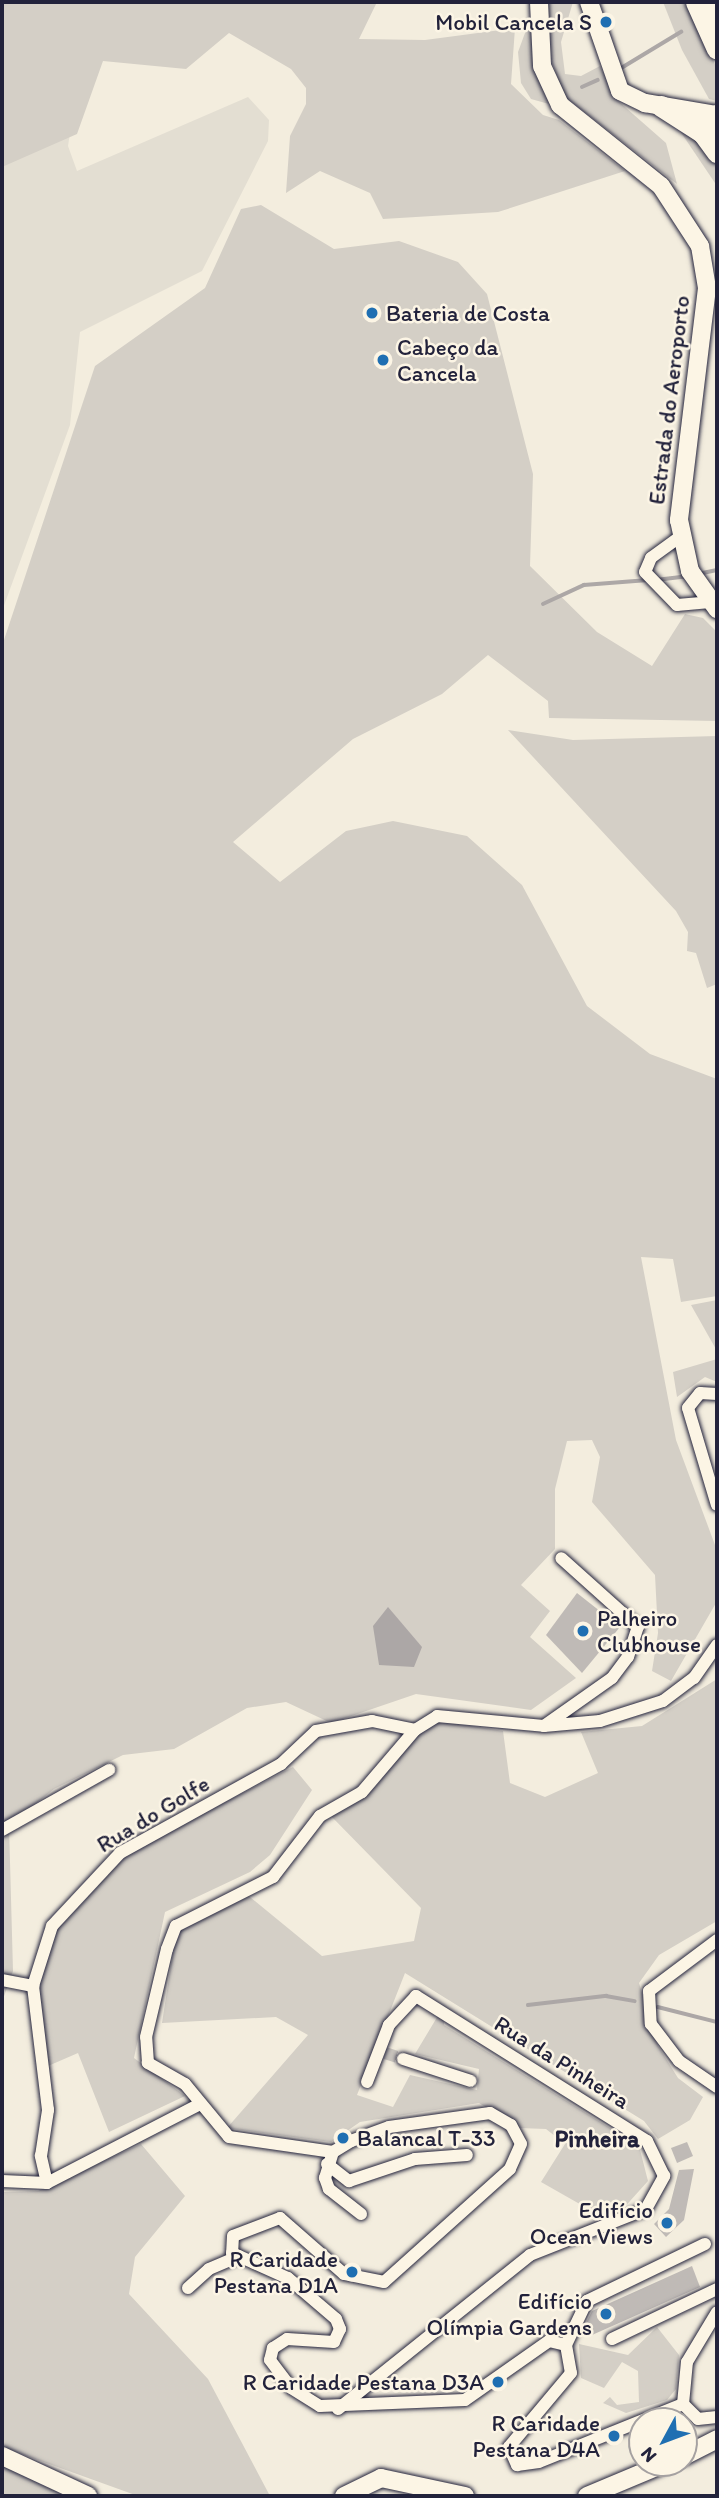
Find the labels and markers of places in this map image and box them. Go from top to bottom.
place label: Mobil Cancela S [435,8,592,36]
marker: Mobil Cancela S [598,14,614,30]
place label: Bateria de Costa [386,299,549,327]
marker: Bateria de Costa [364,305,380,321]
place label: Cabeço da Cancela [397,333,499,387]
marker: Cabeço da Cancela [375,352,391,368]
place label: Palheiro Clubhouse [597,1604,701,1658]
marker: Palheiro Clubhouse [575,1623,591,1639]
place label: Balancal T-33 [357,2124,496,2152]
marker: Balancal T-33 [335,2130,351,2146]
place label: Edifício Ocean Views [530,2196,653,2250]
marker: Edifício Ocean Views [659,2215,675,2231]
place label: R Caridade Pestana D1A [214,2245,338,2299]
marker: R Caridade Pestana D1A [344,2264,360,2280]
place label: Edifício Olímpia Gardens [426,2287,592,2341]
marker: Edifício Olímpia Gardens [598,2306,614,2322]
place label: R Caridade Pestana D3A [244,2368,484,2396]
marker: R Caridade Pestana D3A [490,2374,506,2390]
place label: R Caridade Pestana D4A [473,2409,600,2463]
marker: R Caridade Pestana D4A [606,2428,622,2444]

